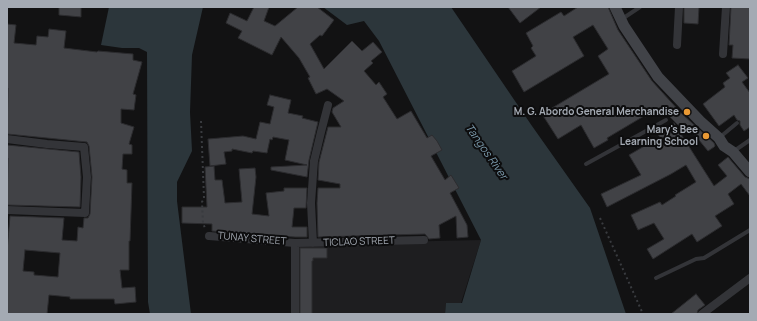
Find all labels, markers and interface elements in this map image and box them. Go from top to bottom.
place label: M. G. Abordo General Merchandise [514,106,679,118]
marker: M. G. Abordo General Merchandise [682,107,692,117]
water label: Tangos River [462,122,510,182]
place label: Mary's Bee Learning School [620,124,698,148]
marker: Mary's Bee Learning School [701,131,711,141]
street label: TUNAY STREET [217,230,287,248]
street label: TICLAO STREET [323,235,395,249]

